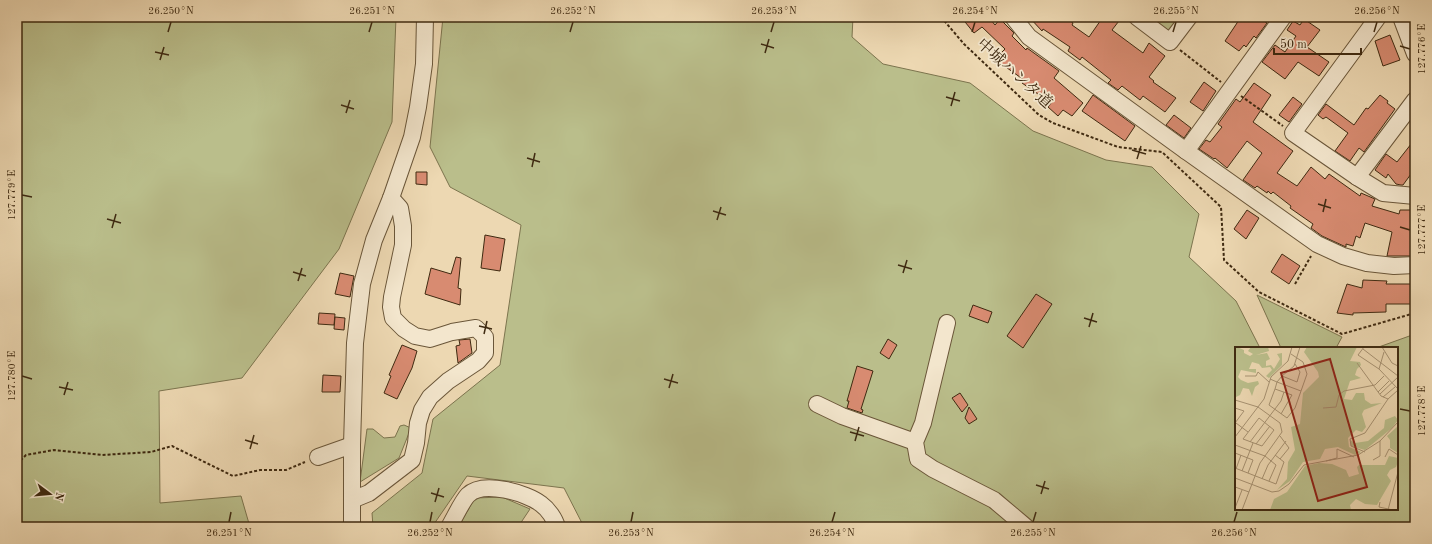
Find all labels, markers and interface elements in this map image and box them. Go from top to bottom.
text: 26.250°N [148,6,194,16]
text: 26.251°N [349,6,395,16]
text: 26.252°N [550,6,596,16]
text: 26.253°N [751,6,797,16]
text: 26.254°N [952,6,998,16]
text: 26.255°N [1153,6,1199,16]
text: 26.256°N [1354,6,1400,16]
text: 127.776°E [1417,24,1427,74]
scale bar [1274,30,1361,56]
street label: 中城ハンタ道 [973,35,1056,112]
text: 50 m [1280,38,1307,51]
text: 127.779°E [7,170,17,220]
text: 127.777°E [1417,205,1427,255]
inset map [1235,347,1398,510]
text: 127.780°E [7,351,17,401]
text: 127.778°E [1417,386,1427,436]
north arrow [30,474,70,514]
text: N [52,491,65,502]
text: 26.251°N [206,528,252,538]
text: 26.252°N [407,528,453,538]
text: 26.253°N [608,528,654,538]
text: 26.254°N [809,528,855,538]
text: 26.255°N [1010,528,1056,538]
text: 26.256°N [1211,528,1257,538]

